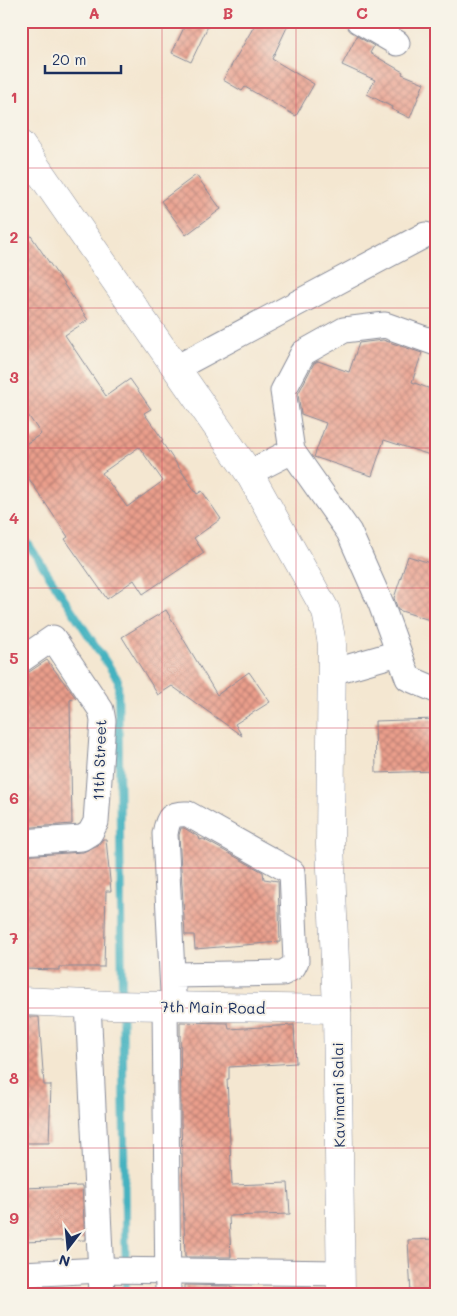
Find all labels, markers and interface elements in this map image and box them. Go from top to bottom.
text: A [88,2,100,23]
text: B [223,2,233,23]
text: C [356,2,368,23]
scale bar [45,42,121,74]
text: 20 m [52,49,86,69]
text: 1 [10,86,18,107]
text: 2 [10,226,19,247]
text: 3 [9,366,19,387]
text: 4 [9,507,19,528]
text: 5 [9,647,19,668]
street label: 11th Street [88,719,110,801]
text: 6 [9,787,19,808]
text: 7 [10,927,19,948]
street label: 7th Main Road [161,996,265,1018]
street label: Kavimani Salai [327,1042,349,1148]
text: 8 [9,1067,19,1088]
text: 9 [9,1207,19,1228]
north arrow [42,1224,92,1274]
text: N [57,1250,72,1272]

